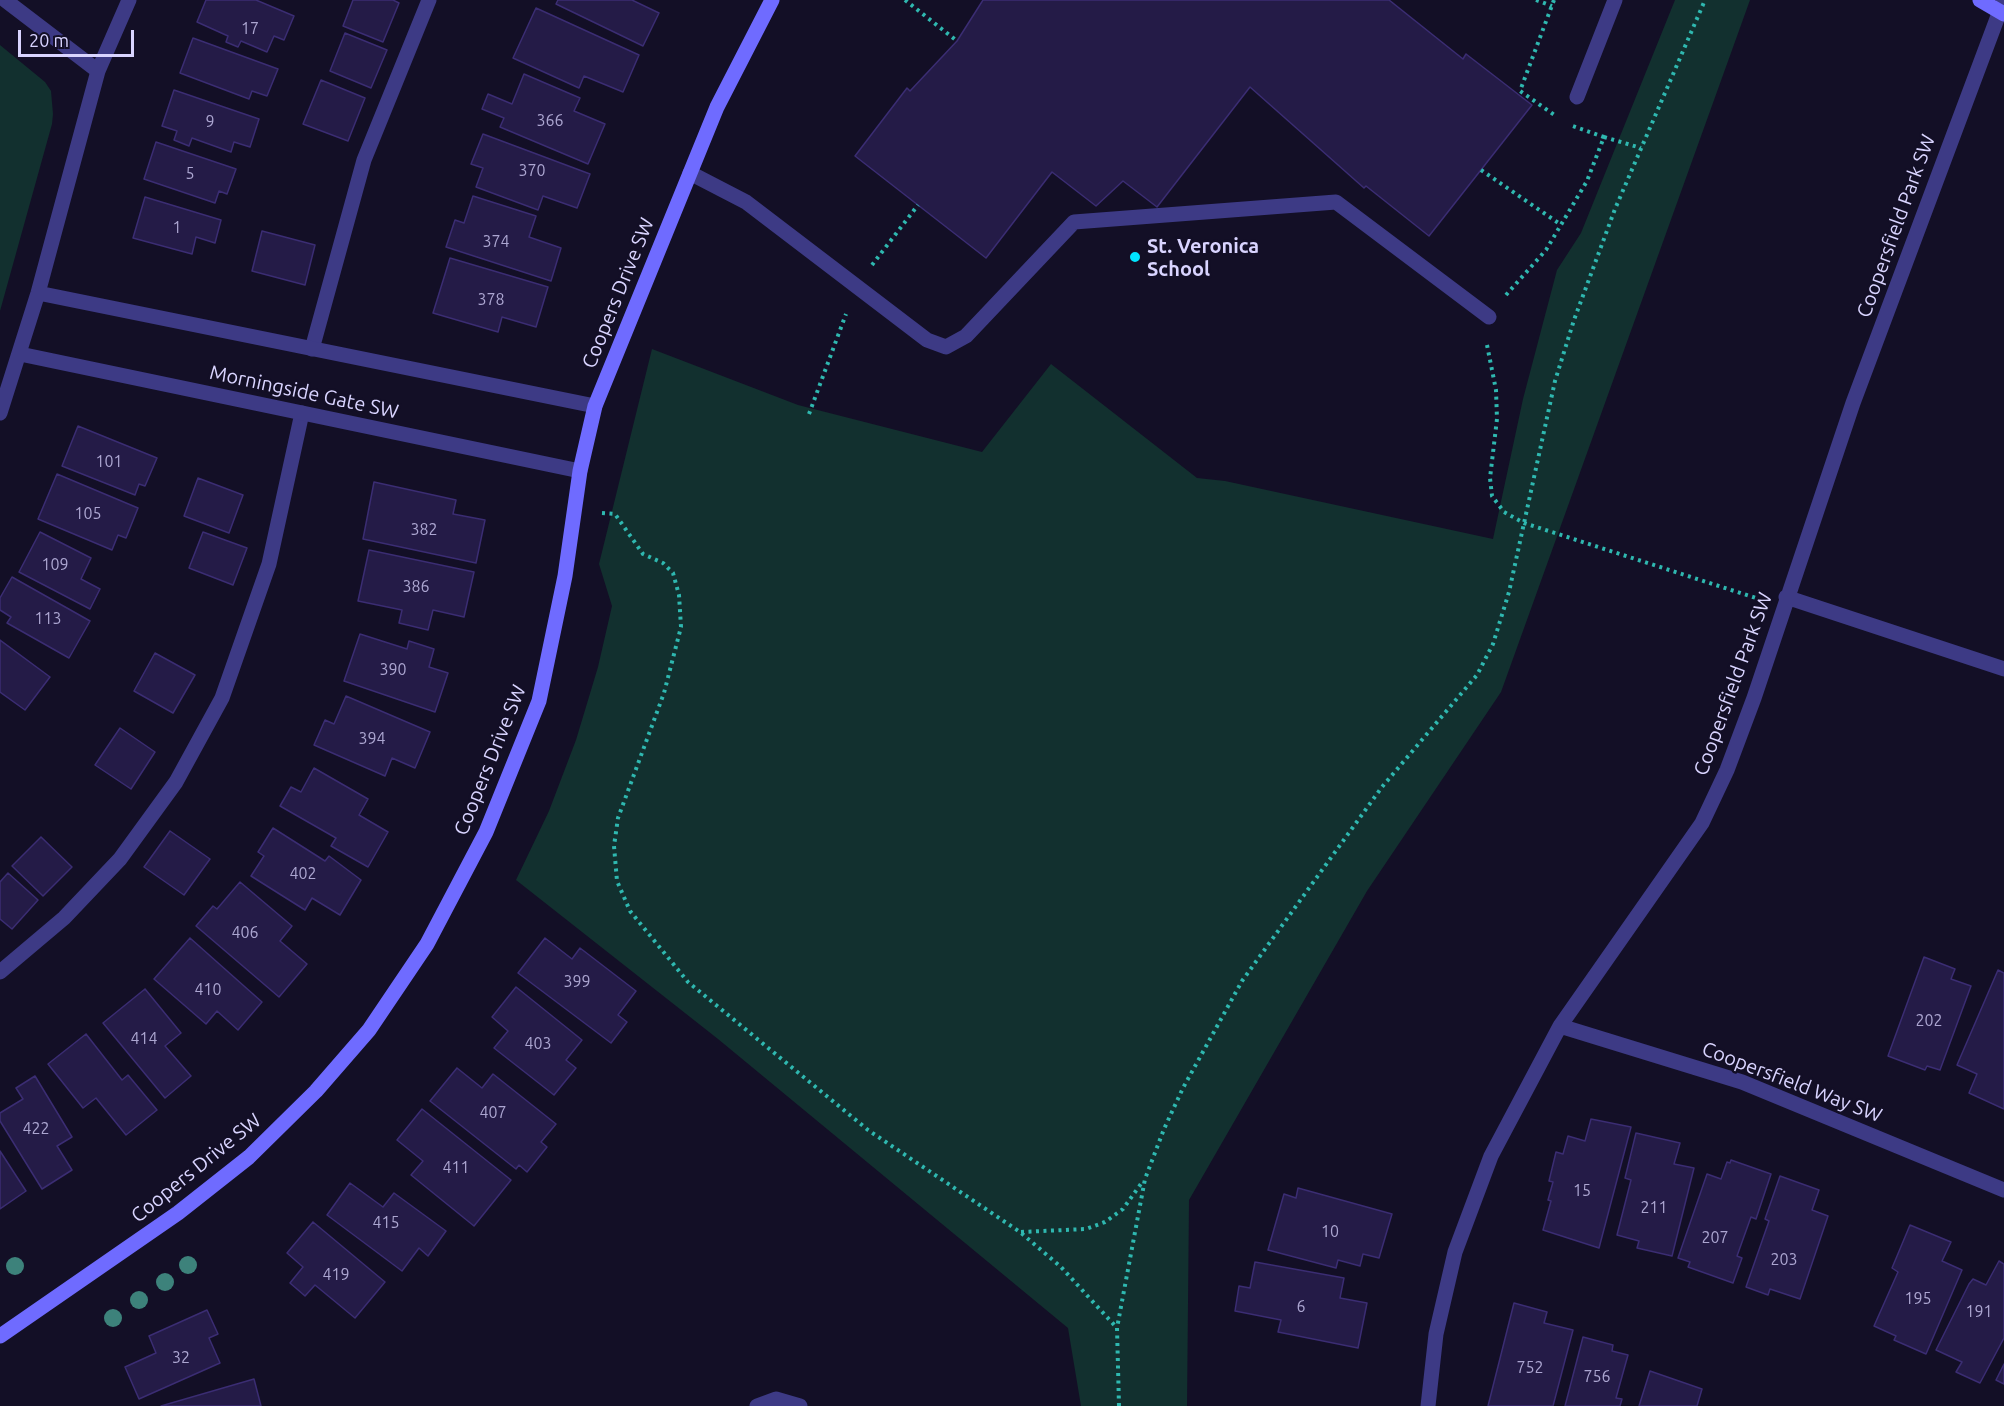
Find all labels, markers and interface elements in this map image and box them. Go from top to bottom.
scale bar [21,18,136,56]
house number: 17 [241,19,259,39]
text: 20 m [29,30,69,50]
house number: 366 [536,111,564,131]
house number: 9 [205,112,215,132]
street label: Coopersfield Park SW [1852,131,1940,321]
house number: 370 [518,161,546,181]
house number: 5 [185,164,195,184]
street label: Coopers Drive SW [577,214,659,372]
house number: 1 [172,218,182,238]
house number: 374 [482,232,510,252]
place label: St. Veronica School [1147,234,1259,281]
marker: St. Veronica School [1128,250,1142,264]
house number: 378 [477,290,505,310]
street label: Morningside Gate SW [207,360,401,424]
house number: 101 [95,452,123,472]
house number: 105 [74,504,102,524]
house number: 382 [410,520,438,540]
house number: 109 [41,555,69,575]
house number: 386 [402,577,430,597]
street label: Coopersfield Park SW [1689,589,1777,779]
house number: 113 [34,609,62,629]
house number: 390 [379,660,407,680]
street label: Coopers Drive SW [449,681,531,839]
house number: 394 [358,729,386,749]
house number: 402 [289,864,317,884]
house number: 406 [231,923,259,943]
house number: 399 [563,972,591,992]
house number: 410 [194,980,222,1000]
house number: 202 [1915,1011,1943,1031]
house number: 414 [130,1029,158,1049]
house number: 403 [524,1034,552,1054]
street label: Coopersfield Way SW [1698,1037,1886,1127]
house number: 407 [479,1103,507,1123]
street label: Coopers Drive SW [126,1108,266,1228]
house number: 422 [22,1119,50,1139]
house number: 411 [442,1158,470,1178]
house number: 15 [1573,1181,1591,1201]
house number: 211 [1640,1198,1668,1218]
house number: 415 [372,1213,400,1233]
house number: 10 [1321,1222,1339,1242]
house number: 207 [1701,1228,1729,1248]
house number: 203 [1770,1250,1798,1270]
house number: 419 [322,1265,350,1285]
house number: 195 [1904,1289,1932,1309]
house number: 6 [1296,1297,1306,1317]
house number: 191 [1965,1302,1993,1322]
house number: 32 [172,1348,190,1368]
house number: 752 [1516,1358,1544,1378]
house number: 756 [1583,1367,1611,1387]

